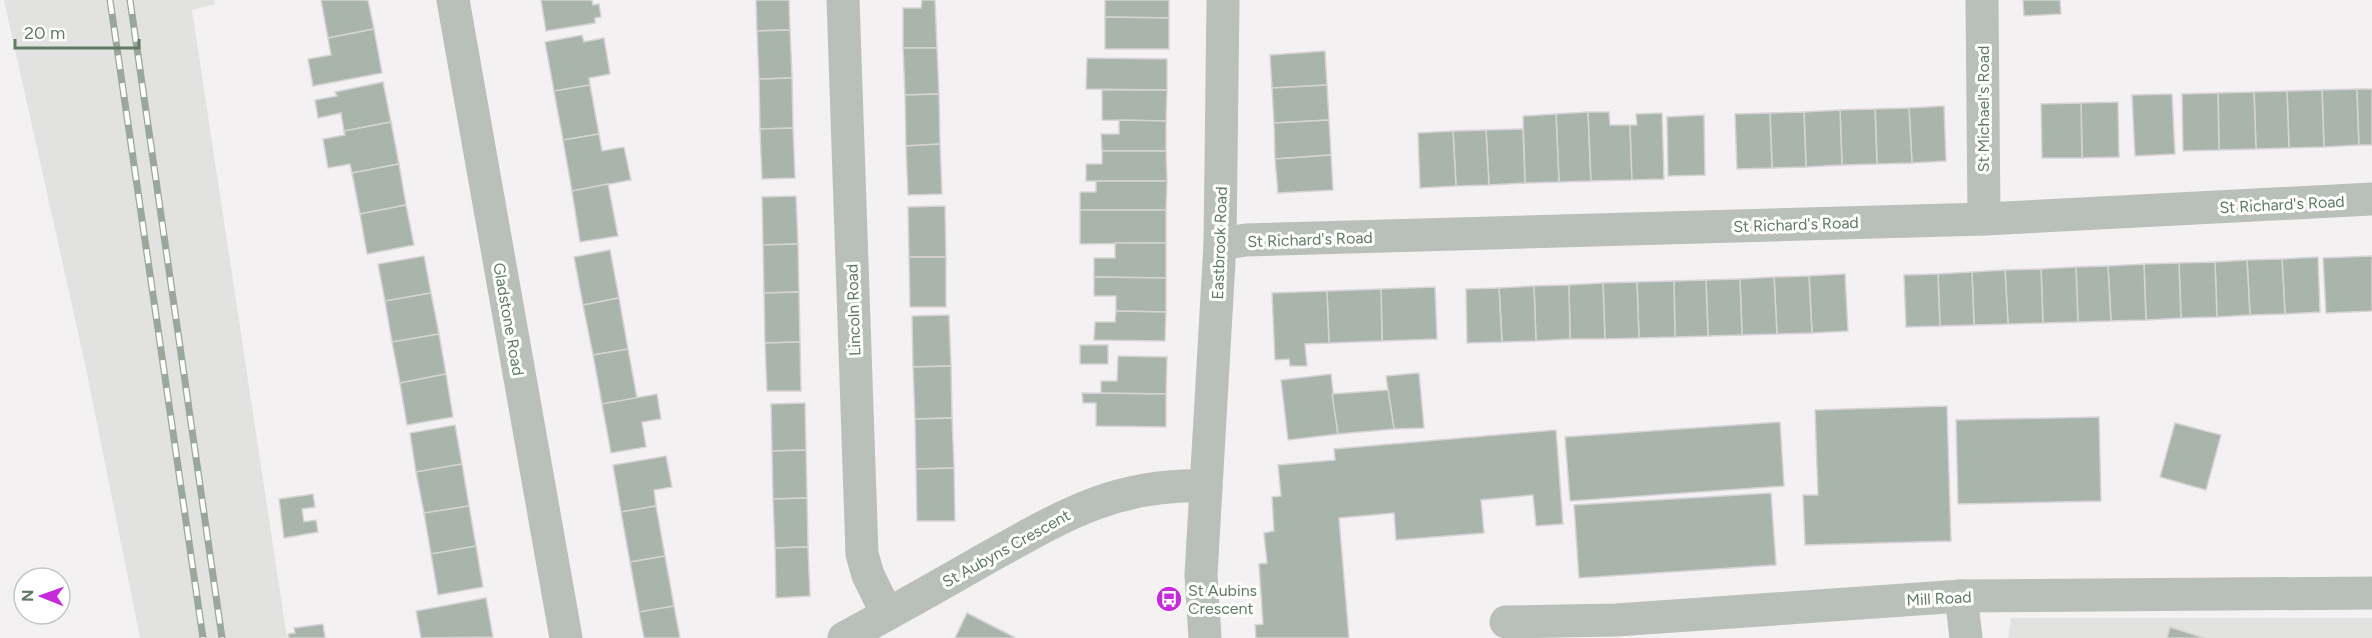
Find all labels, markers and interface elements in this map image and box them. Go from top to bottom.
scale bar [15,12,140,50]
text: 20 m [24,22,65,44]
street label: St Michael's Road [1974,46,1993,172]
street label: Eastbrook Road [1208,186,1231,300]
street label: St Richard's Road [2219,192,2345,217]
street label: St Richard's Road [1733,213,1859,236]
street label: St Richard's Road [1247,228,1373,251]
street label: Gladstone Road [489,261,528,377]
street label: Lincoln Road [842,264,865,356]
street label: St Aubyns Crescent [939,505,1073,591]
north arrow [12,566,72,626]
place label: St Aubins Crescent [1188,581,1257,618]
bus stop icon: St Aubins Crescent [1154,584,1184,614]
street label: Mill Road [1906,587,1972,610]
text: N [18,589,37,602]

